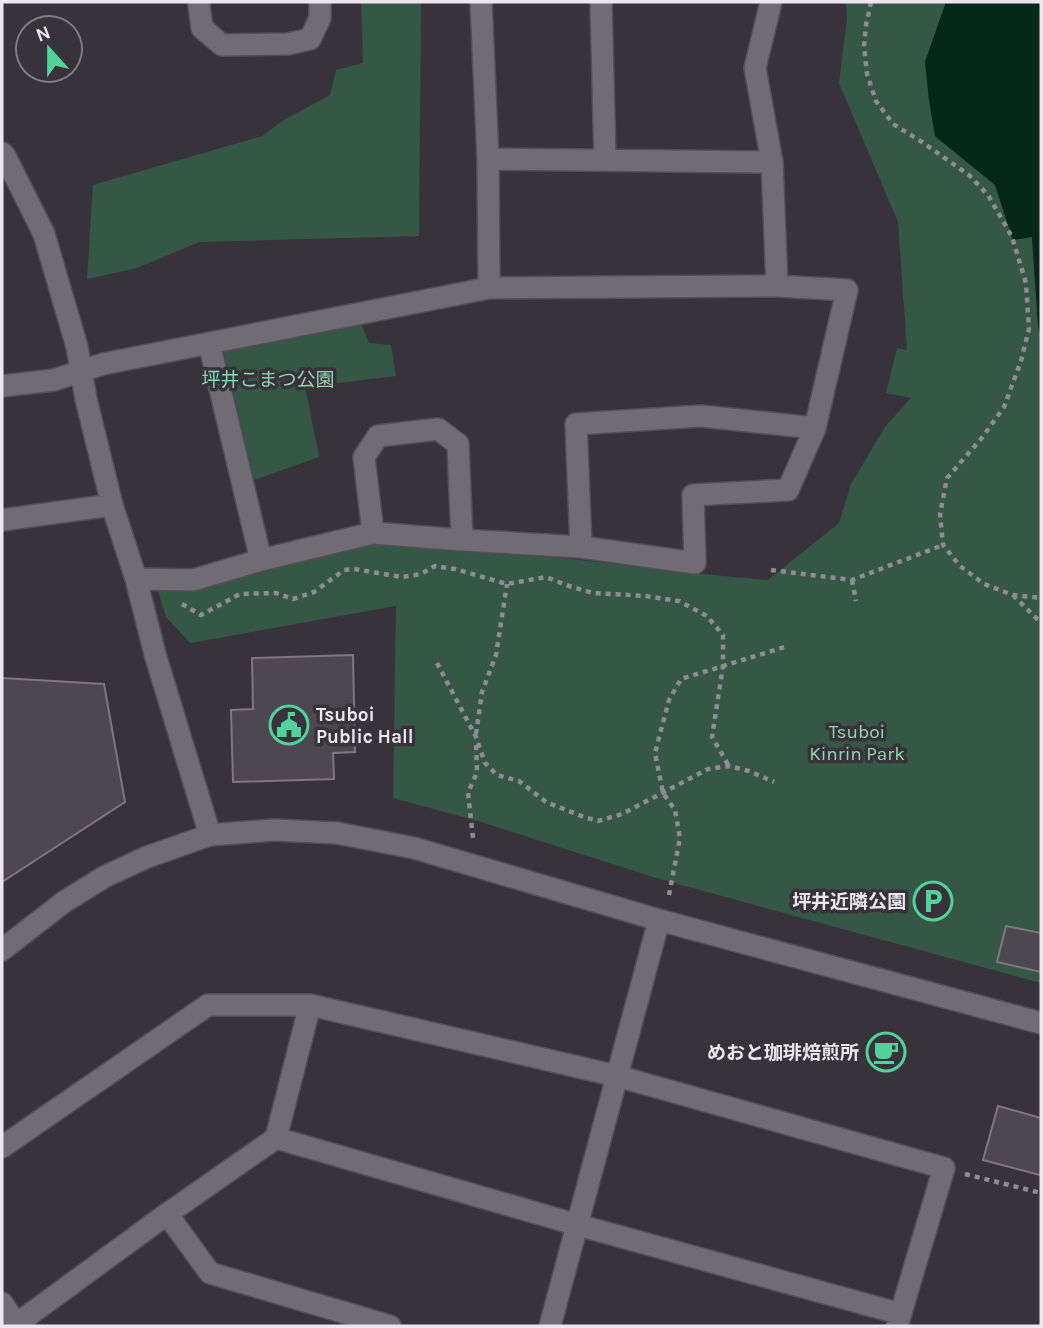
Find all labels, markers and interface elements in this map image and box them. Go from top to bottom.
north arrow [14,14,84,84]
text: N [33,21,54,47]
park label: 坪井こまつ公園 [201,369,335,391]
public building icon: Tsuboi Public Hall [268,704,310,746]
place label: Tsuboi Public Hall [316,704,414,748]
park label: Tsuboi Kinrin Park [809,721,905,765]
parking icon: 坪井近隣公園 [912,880,954,922]
place label: 坪井近隣公園 [792,891,906,913]
cafe icon: めおと珈琲焙煎所 [865,1031,907,1073]
place label: めおと珈琲焙煎所 [707,1042,859,1064]

